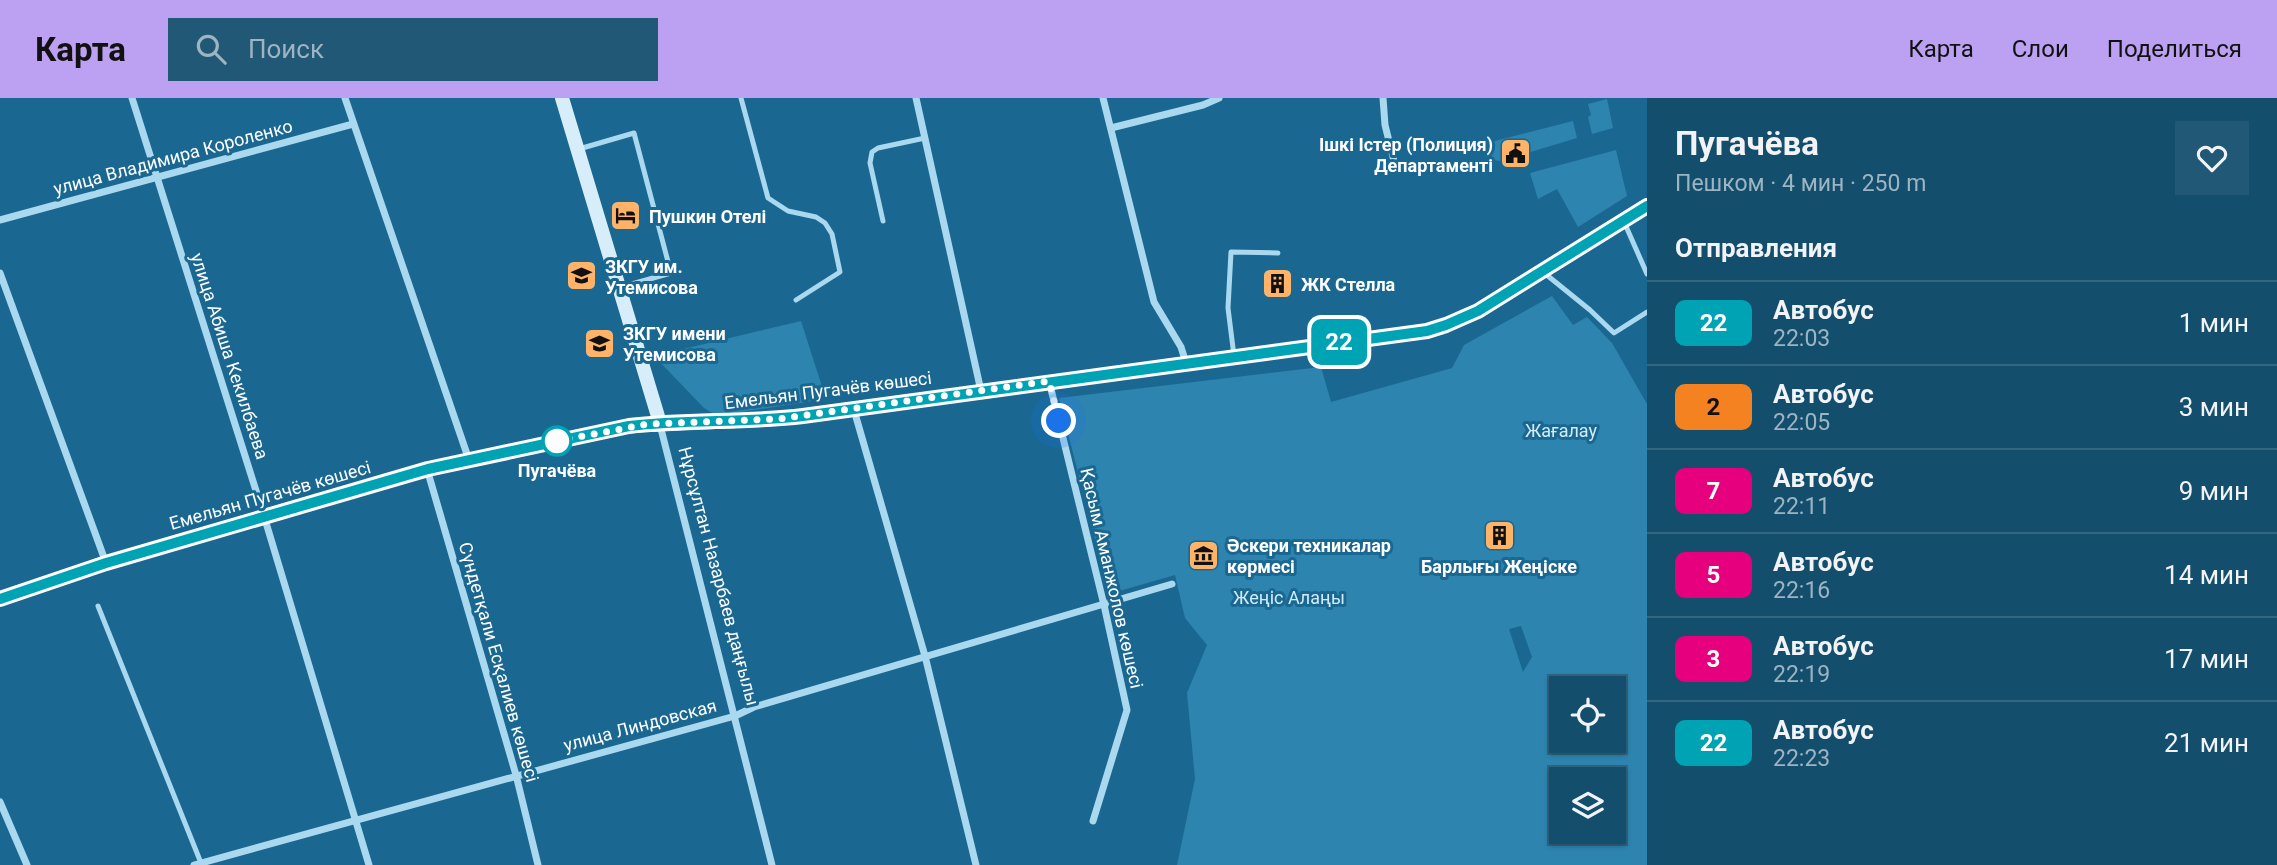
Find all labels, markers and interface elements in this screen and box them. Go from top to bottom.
search box [168,18,658,81]
text: Карта [35,30,126,69]
icon: search [192,30,230,68]
text: Поиск [248,34,324,64]
text: Карта [1908,35,1974,63]
text: Слои [2012,35,2069,63]
text: Поделиться [2107,35,2242,63]
street label: улица Владимира Короленко [51,115,295,199]
button: heart [2175,121,2249,195]
text: Пугачёва [1675,124,1819,163]
place label: Ішкі Істер (Полиция) Департаменті [1319,134,1493,176]
public building icon: Ішкі Істер (Полиция) Департаменті [1499,137,1533,171]
text: Пешком · 4 мин · 250 m [1675,170,1926,197]
hotel icon: Пушкин Отелі [609,199,643,233]
place label: Пушкин Отелі [649,206,766,227]
text: Отправления [1675,233,1837,263]
street label: улица Абиша Кекилбаева [187,250,273,462]
place label: ЗКГУ им. Утемисова [605,256,698,298]
school or university icon: ЗКГУ им. Утемисова [565,259,599,293]
building icon: ЖК Стелла [1261,267,1295,301]
place label: ЖК Стелла [1301,274,1396,295]
text: Автобус [1773,295,1874,325]
text: 1 мин [2179,308,2249,338]
text: 22 [1700,309,1727,337]
line badge: 22 [1308,319,1370,365]
place label: ЗКГУ имени Утемисова [623,323,726,365]
text: 22:03 [1773,325,1830,352]
school or university icon: ЗКГУ имени Утемисова [583,326,617,360]
text: 22 [1325,328,1353,356]
street label: Емельян Пугачёв көшесі [723,367,933,413]
text: Автобус [1773,379,1874,409]
text: 3 мин [2179,392,2249,422]
text: 2 [1707,393,1720,421]
your location [1041,403,1076,438]
text: 22:05 [1773,409,1830,436]
park label: Жағалау [1525,420,1598,441]
marker: Пугачёва [542,426,572,456]
street label: Нұрсұлтан Назарбаев даңғылы [674,444,764,708]
street label: Емельян Пугачёв көшесі [167,456,373,534]
place label: Пугачёва [518,460,597,481]
text: Автобус [1773,463,1874,493]
street label: Қасым Аманжолов көшесі [1076,466,1148,690]
text: 9 мин [2179,476,2249,506]
text: 7 [1707,477,1720,505]
text: 22:11 [1773,493,1830,520]
building icon: Барлығы Жеңіске [1482,519,1516,553]
place label: Әскери техникалар көрмесі [1227,535,1391,577]
museum icon: Әскери техникалар көрмесі [1187,538,1221,572]
street label: Сүндетқали Есқалиев көшесі [455,540,543,784]
text: Автобус [1773,547,1874,577]
place label: Барлығы Жеңіске [1421,556,1577,577]
text: 14 мин [2164,560,2249,590]
text: 5 [1707,561,1720,589]
text: 22:16 [1773,577,1830,604]
park label: Жеңіс Алаңы [1233,587,1345,608]
text: Автобус [1773,631,1874,661]
text: 17 мин [2164,644,2249,674]
text: 3 [1707,645,1720,673]
text: 22:19 [1773,661,1830,688]
map controls [1549,676,1626,844]
button: locate [1549,676,1626,753]
street label: улица Линдовская [561,694,719,756]
text: Автобус [1773,715,1874,745]
text: 21 мин [2164,728,2249,758]
text: 22 [1700,729,1727,757]
text: 22:23 [1773,745,1830,772]
button: layers [1549,767,1626,844]

